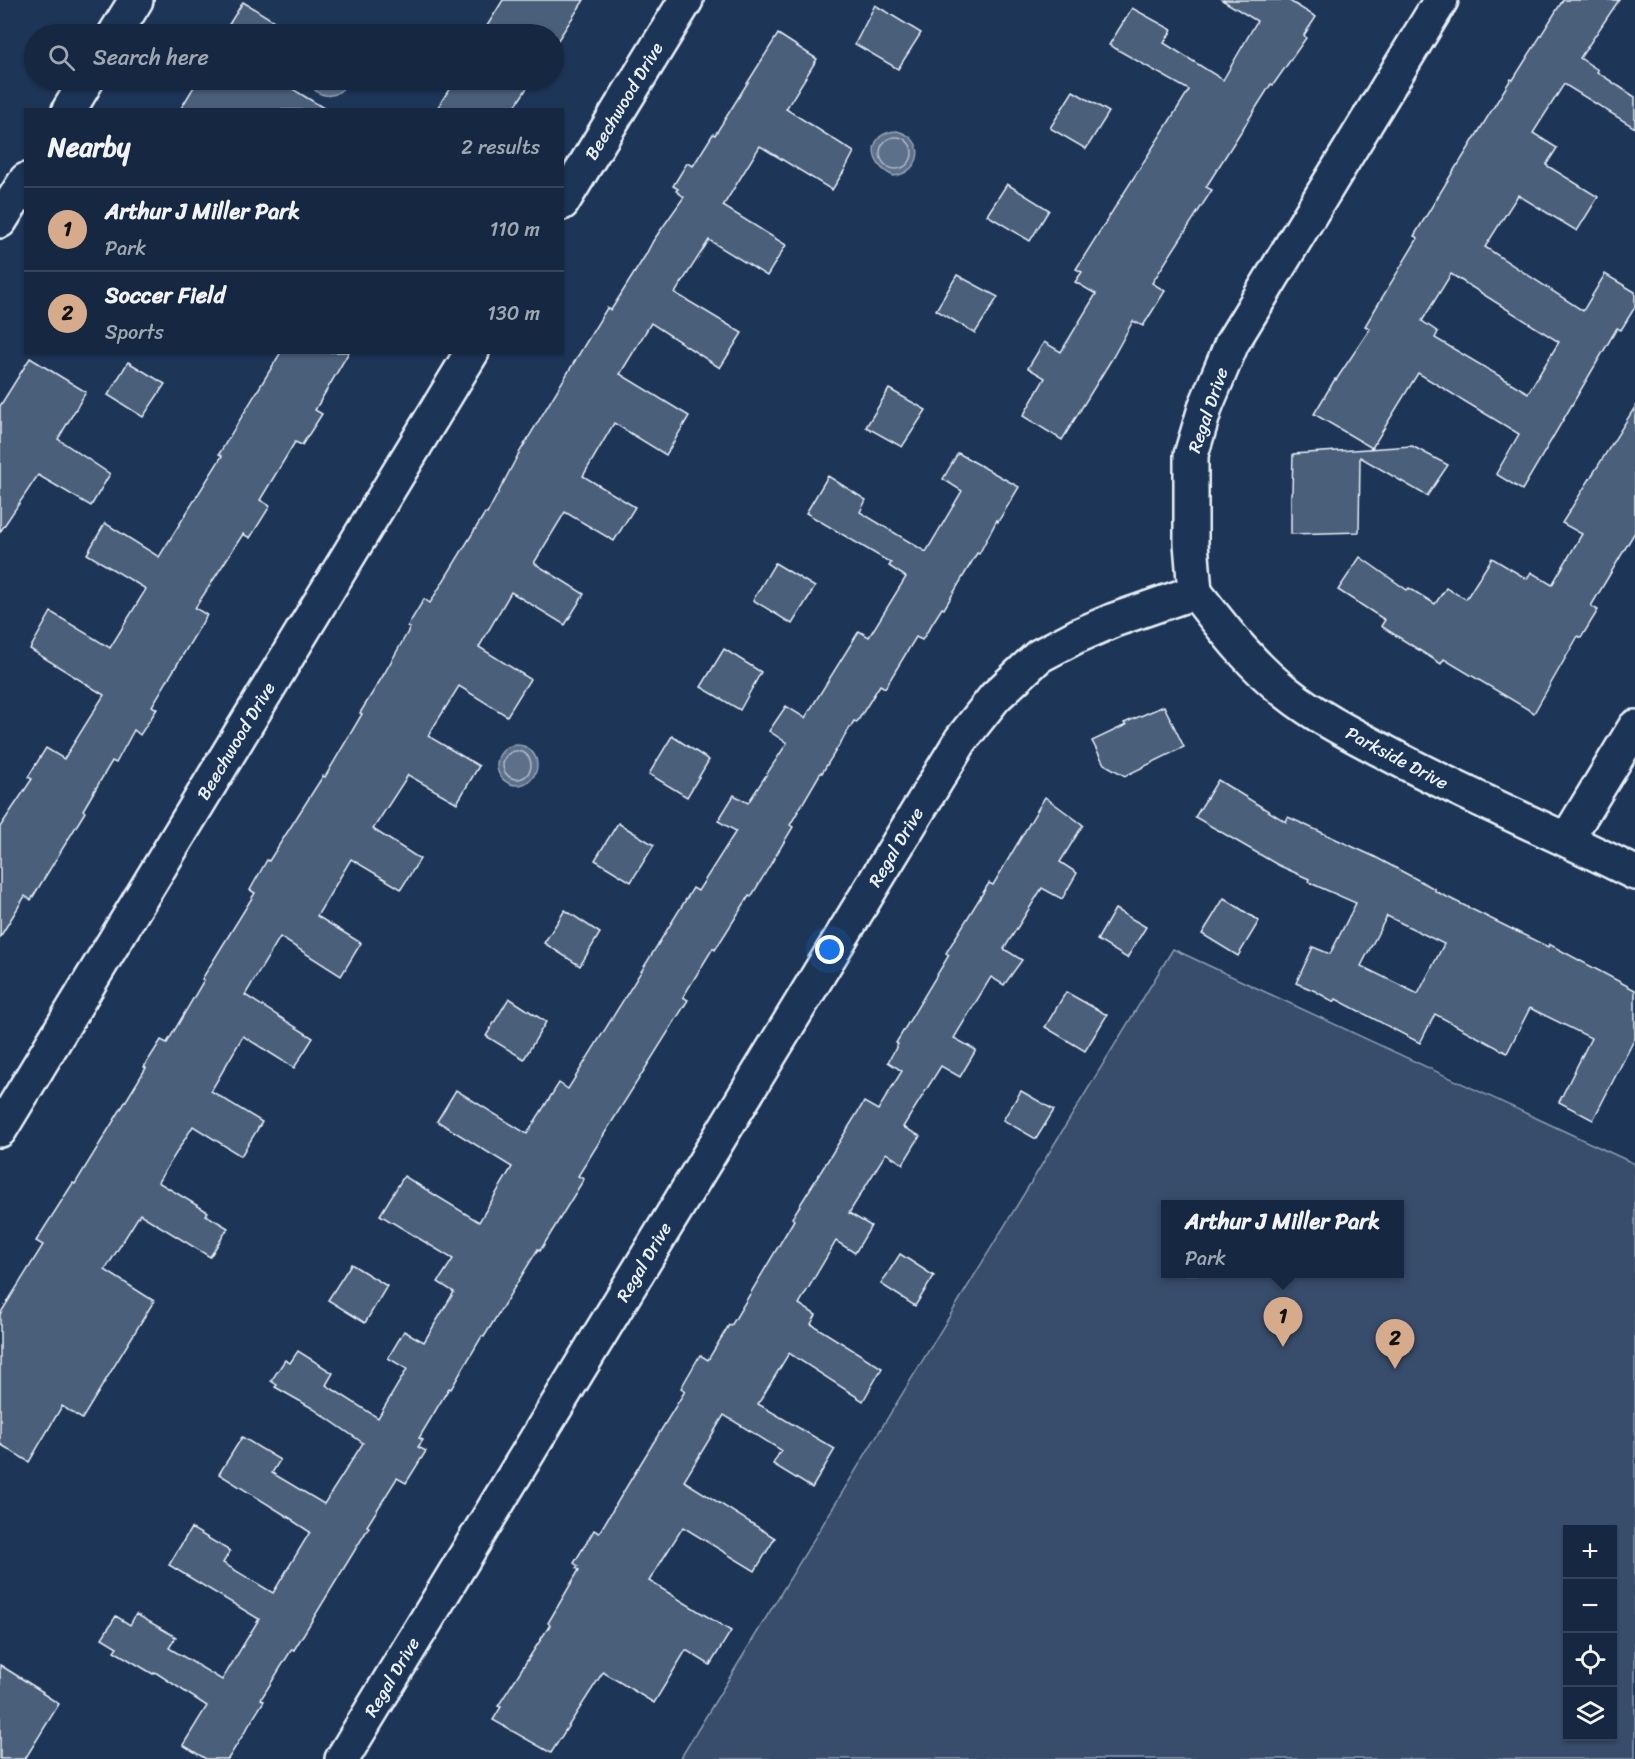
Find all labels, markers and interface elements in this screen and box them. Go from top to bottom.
search box [24,24,564,90]
street label: Beechwood Drive [576,35,672,166]
text: Search here [93,38,209,77]
icon: search [45,41,78,74]
text: Nearby [48,124,130,170]
text: 2 results [461,130,540,165]
text: Arthur J Miller Park [105,192,300,231]
text: 1 [63,212,72,247]
text: 110 m [490,212,540,247]
text: Park [105,231,146,266]
text: Soccer Field [105,276,225,315]
text: 2 [62,296,73,331]
text: 130 m [487,296,540,331]
text: Sports [105,315,164,350]
street label: Regal Drive [1178,363,1238,457]
street label: Beechwood Drive [188,675,284,806]
street label: Parkside Drive [1340,717,1454,799]
street label: Regal Drive [859,801,933,893]
your location [815,935,844,964]
popup [1161,1200,1404,1278]
text: Arthur J Miller Park [1185,1202,1380,1241]
street label: Regal Drive [607,1216,681,1308]
text: Park [1185,1241,1226,1276]
pin: 1 [1264,1298,1302,1347]
pin: 2 [1376,1320,1414,1369]
map controls [1563,1525,1617,1741]
button: + [1563,1525,1617,1579]
button: − [1563,1579,1617,1633]
street label: Regal Drive [355,1631,429,1723]
button: locate [1563,1633,1617,1687]
button: layers [1563,1687,1617,1741]

